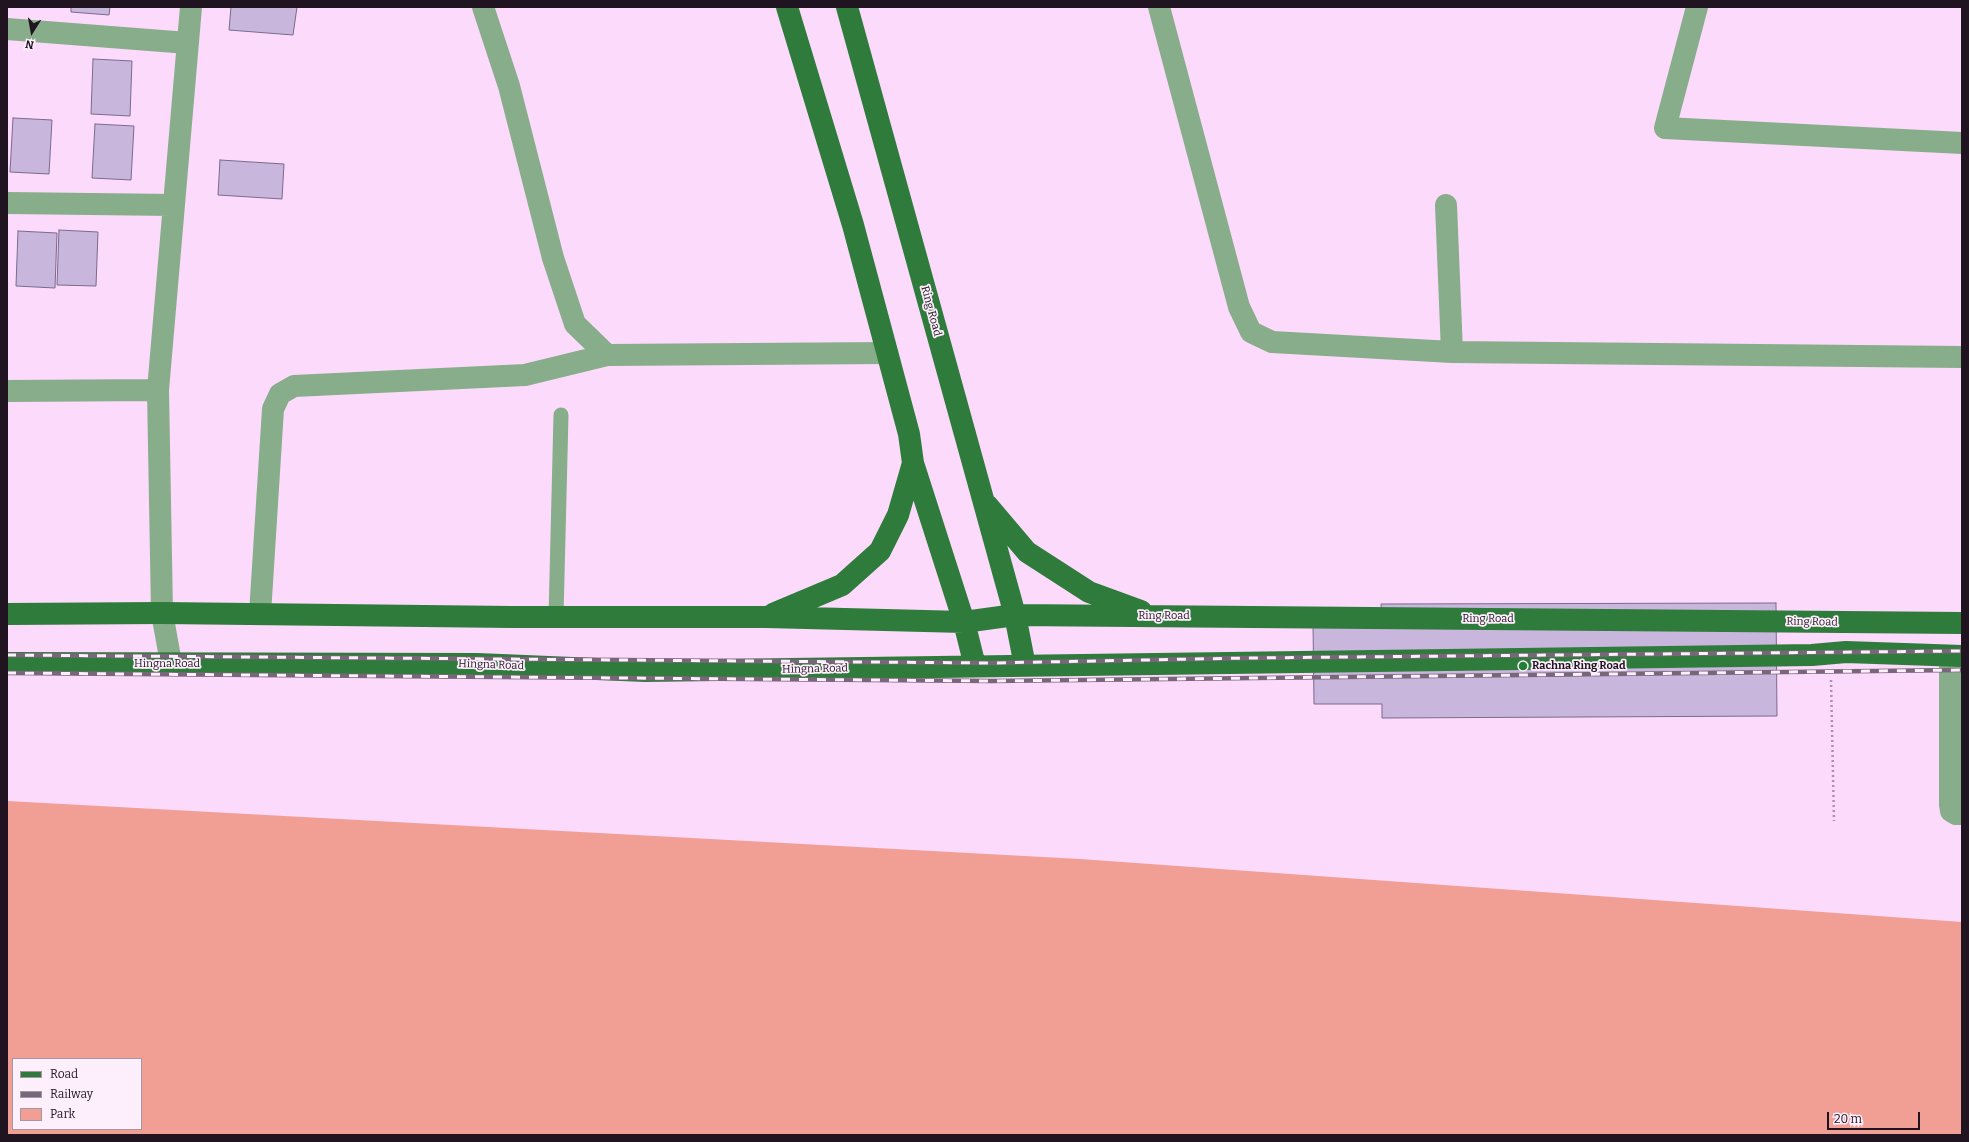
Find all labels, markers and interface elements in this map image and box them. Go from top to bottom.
north arrow [12,12,52,52]
text: N [24,37,35,51]
street label: Ring Road [918,284,944,338]
street label: Ring Road [1138,609,1190,623]
street label: Ring Road [1462,612,1514,626]
street label: Ring Road [1786,615,1838,629]
street label: Hingna Road [134,657,200,671]
street label: Hingna Road [458,657,524,673]
place label: Rachna Ring Road [1532,659,1626,673]
marker: Rachna Ring Road [1517,660,1529,672]
street label: Hingna Road [782,662,848,676]
legend [12,1058,142,1130]
text: Road [50,1067,78,1081]
text: Railway [50,1087,93,1101]
scale bar [1829,1104,1922,1130]
text: Park [50,1107,75,1121]
text: 20 m [1834,1112,1862,1126]

